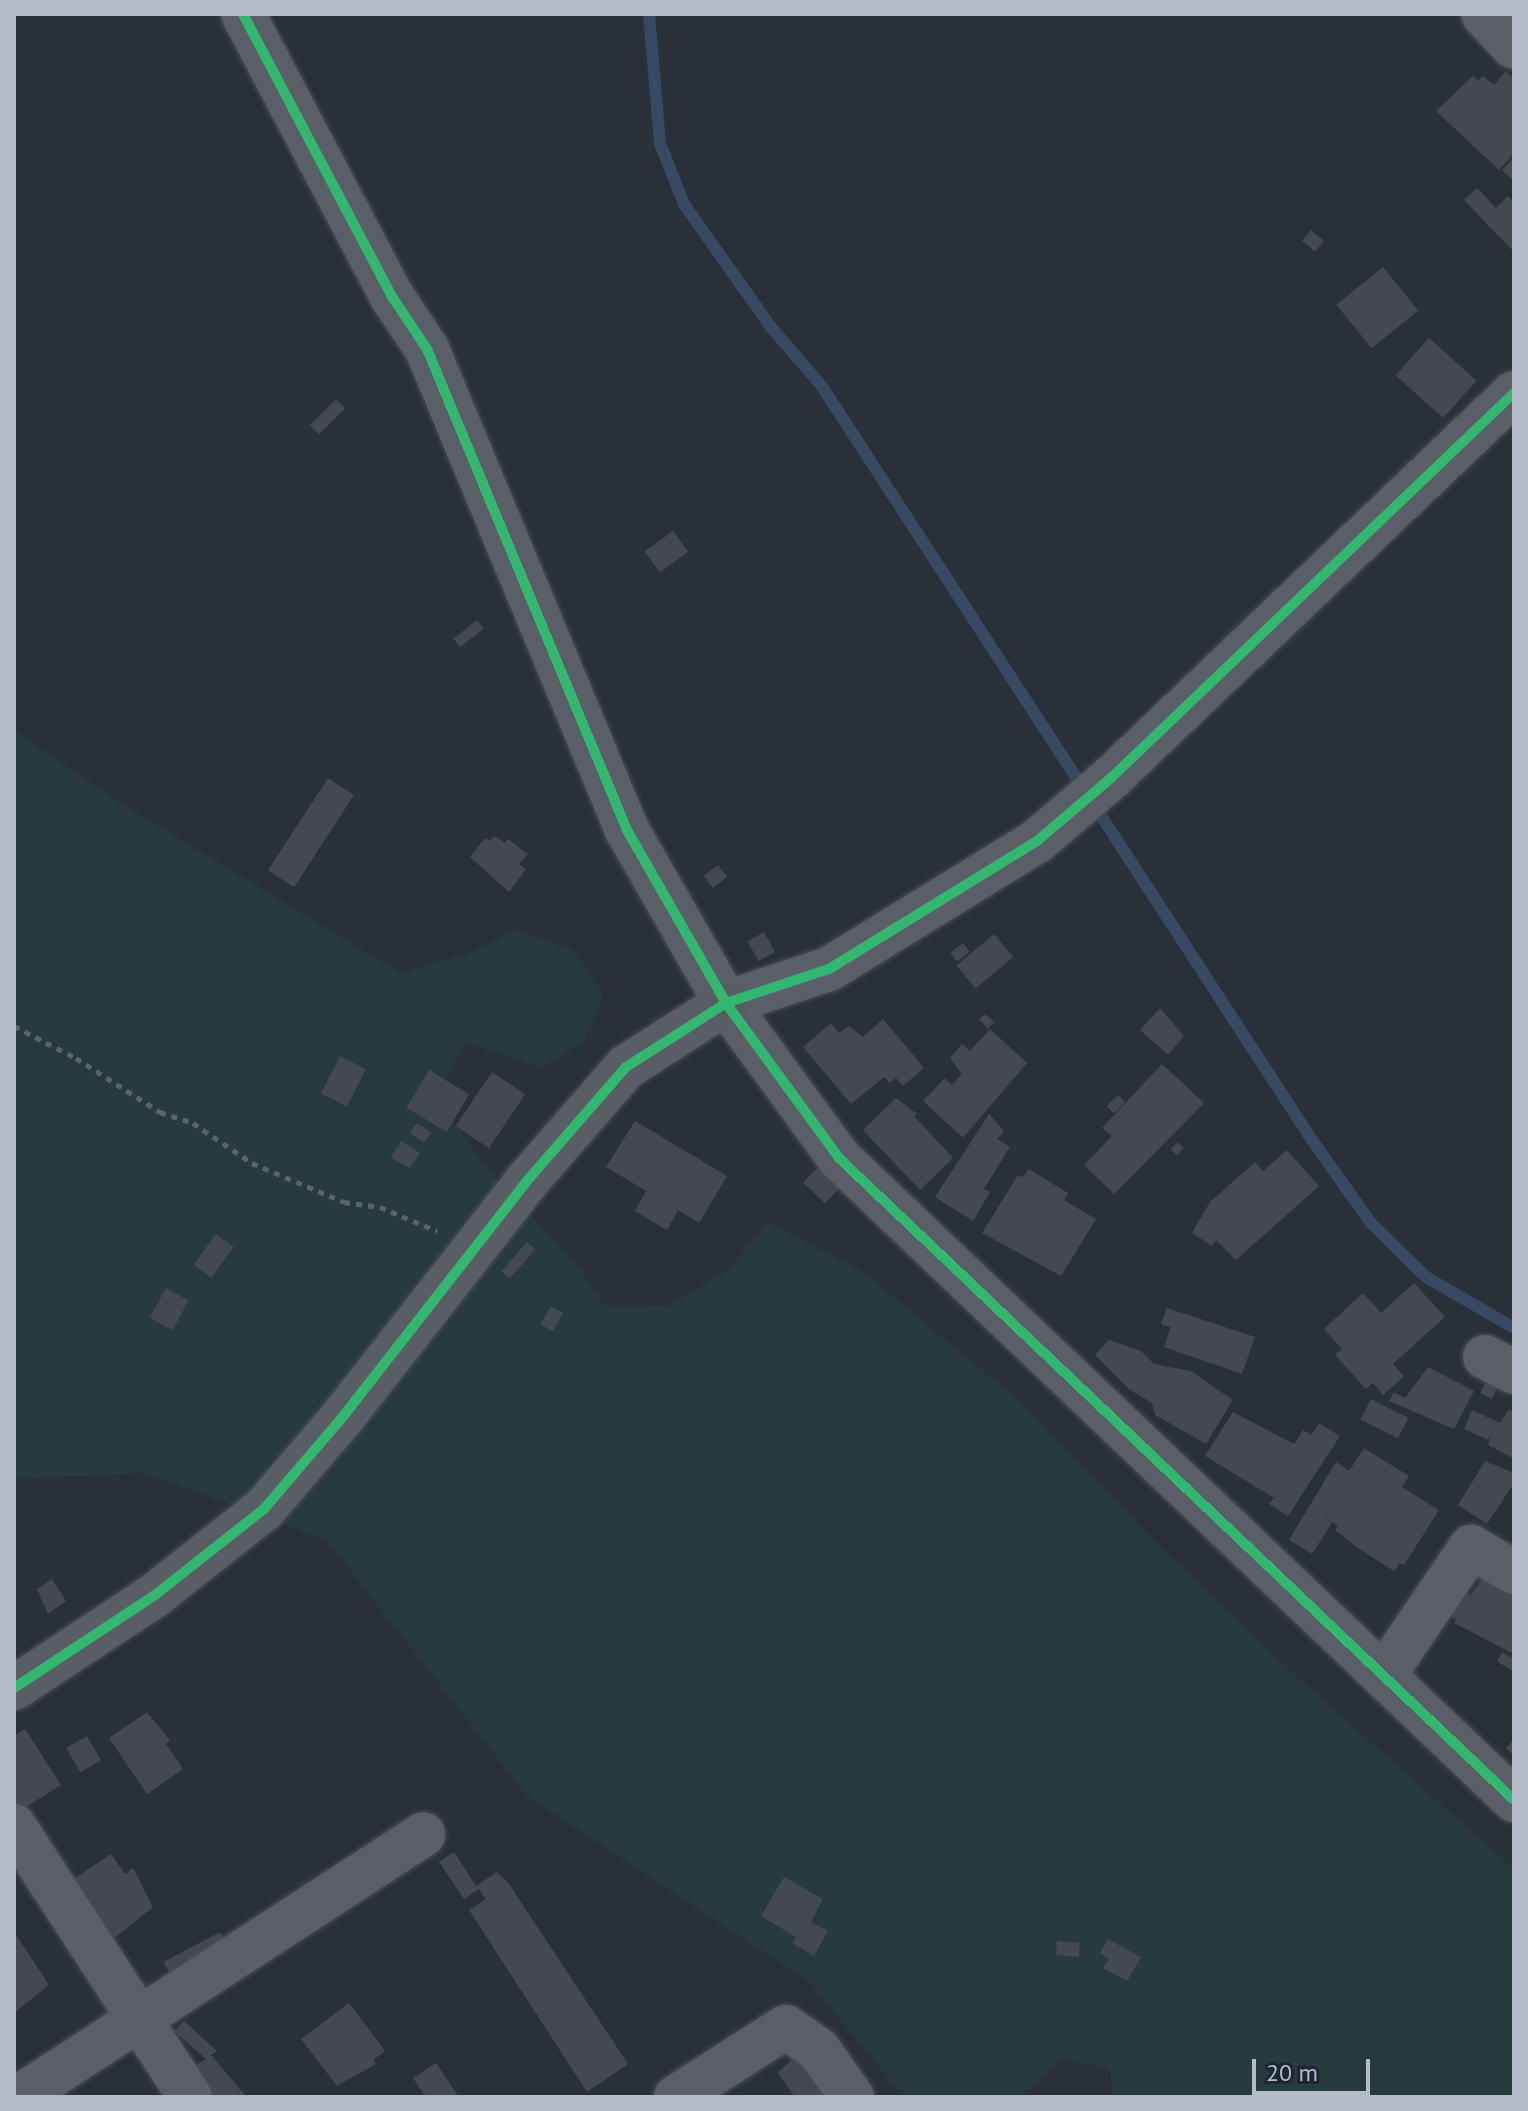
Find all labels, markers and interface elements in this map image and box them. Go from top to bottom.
scale bar [1256,2043,1374,2093]
text: 20 m [1266,2057,1318,2088]

